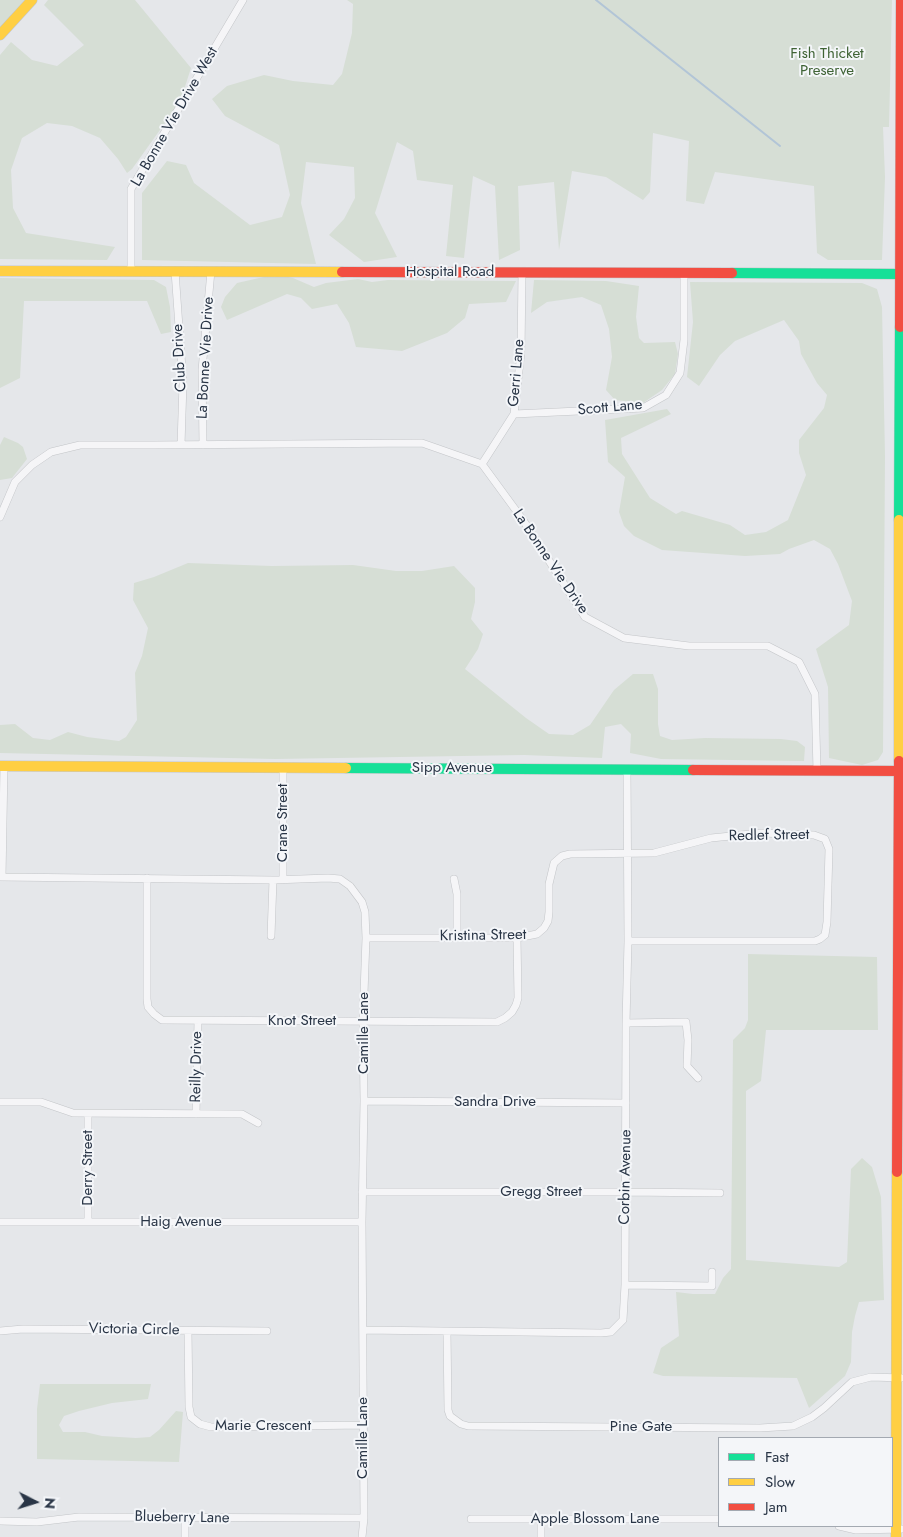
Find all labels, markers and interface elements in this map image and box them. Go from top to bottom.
street label: La Bonne Vie Drive West [128,44,222,190]
park label: Fish Thicket Preserve [790,45,864,80]
street label: Hospital Road [406,263,494,281]
street label: La Bonne Vie Drive [194,296,218,420]
street label: Club Drive [169,324,191,392]
street label: Gerri Lane [505,339,529,407]
street label: Scott Lane [577,396,643,420]
street label: La Bonne Vie Drive [508,506,592,618]
street label: Sipp Avenue [412,759,492,777]
street label: Crane Street [274,784,292,862]
street label: Redlef Street [729,826,809,846]
street label: Kristina Street [440,926,526,946]
street label: Camille Lane [355,992,373,1074]
street label: Knot Street [268,1012,336,1030]
street label: Reilly Drive [187,1031,207,1103]
street label: Sandra Drive [454,1093,536,1111]
street label: Corbin Avenue [616,1129,636,1225]
street label: Derry Street [79,1130,97,1206]
street label: Gregg Street [500,1183,582,1201]
street label: Haig Avenue [140,1213,222,1231]
street label: Victoria Circle [88,1320,180,1340]
street label: Camille Lane [354,1397,372,1479]
street label: Marie Crescent [215,1417,311,1435]
street label: Pine Gate [610,1418,672,1436]
legend [718,1437,893,1527]
text: Fast [765,1446,789,1468]
text: Slow [765,1471,795,1493]
north arrow [10,1477,60,1527]
text: Jam [765,1496,788,1518]
text: N [39,1497,60,1510]
street label: Blueberry Lane [134,1508,230,1528]
street label: Apple Blossom Lane [531,1510,659,1528]

